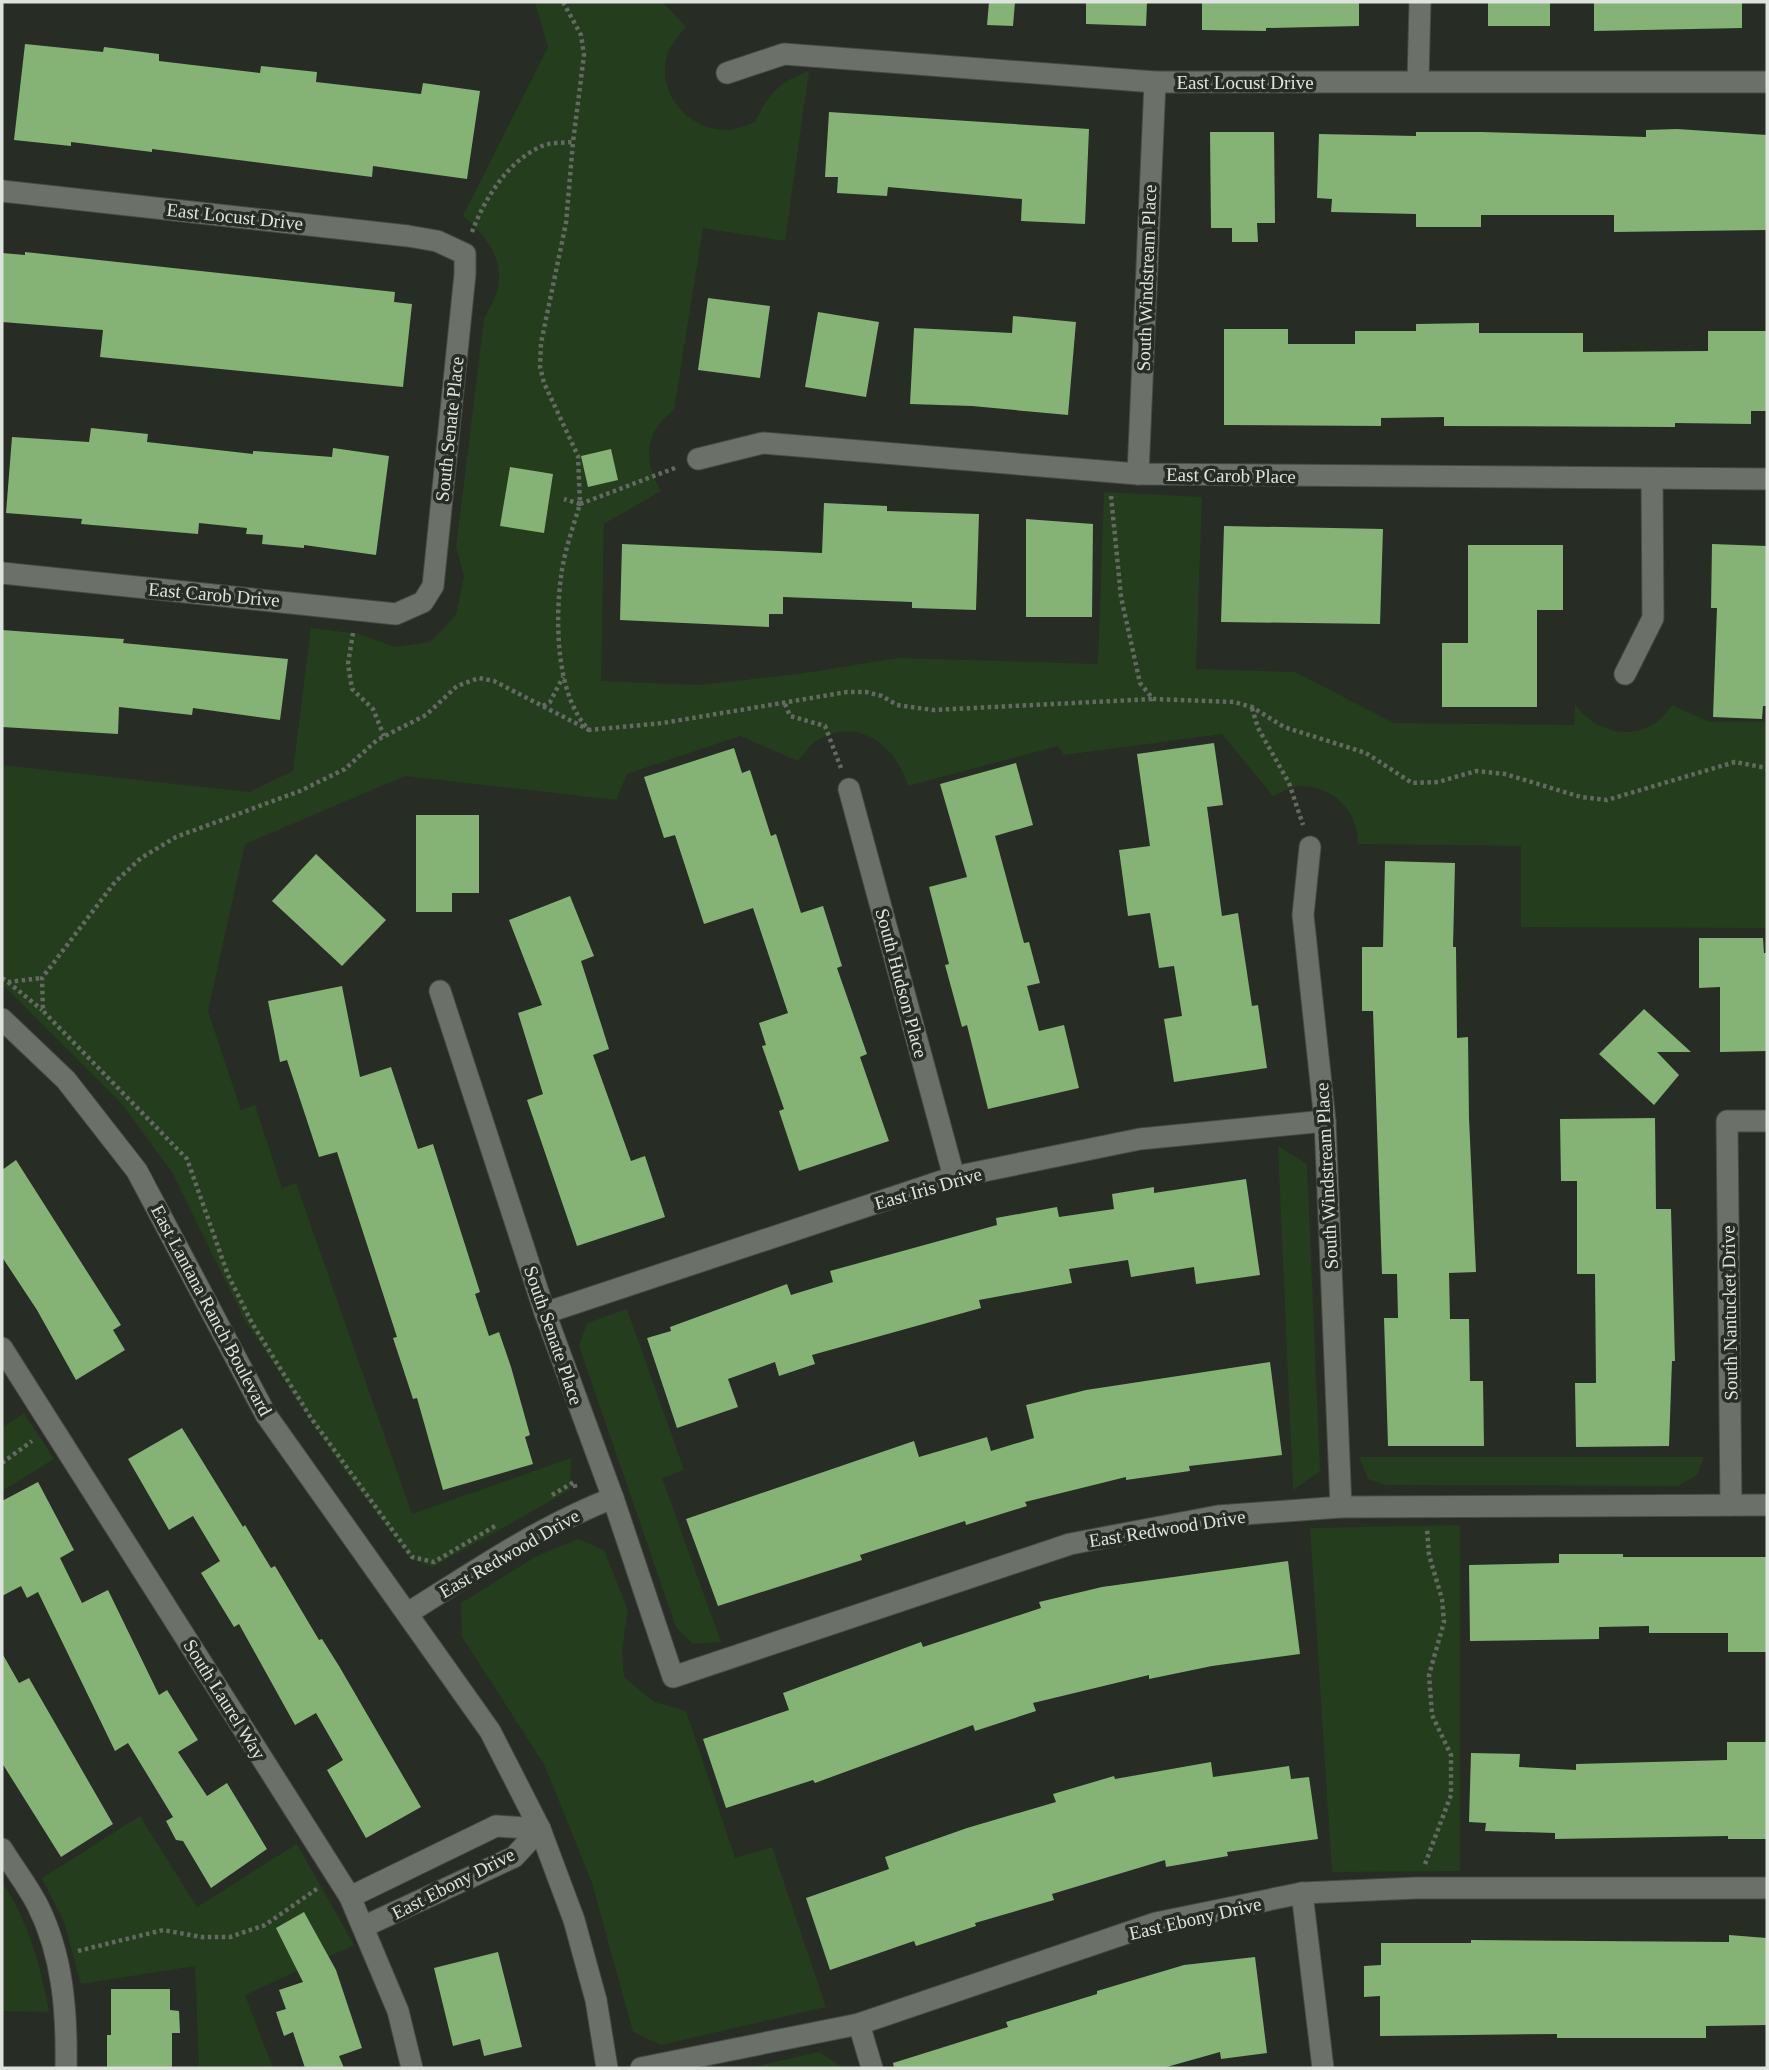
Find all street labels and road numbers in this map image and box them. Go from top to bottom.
street label: East Locust Drive [1176,72,1314,93]
street label: South Windstream Place [1133,184,1160,372]
street label: East Locust Drive [166,199,304,234]
street label: South Senate Place [431,356,468,503]
street label: East Carob Place [1166,464,1296,487]
street label: East Carob Drive [147,578,281,611]
street label: South Hudson Place [871,906,932,1060]
street label: South Windstream Place [1311,1082,1342,1270]
street label: East Iris Drive [872,1163,984,1214]
street label: East Lantana Ranch Boulevard [147,1201,276,1420]
street label: South Nantucket Drive [1717,1225,1742,1401]
street label: South Senate Place [520,1263,587,1407]
street label: East Redwood Drive [435,1505,583,1602]
street label: East Redwood Drive [1087,1506,1247,1551]
street label: South Laurel Way [179,1635,270,1764]
street label: East Ebony Drive [388,1843,518,1923]
street label: East Ebony Drive [1127,1893,1263,1944]

